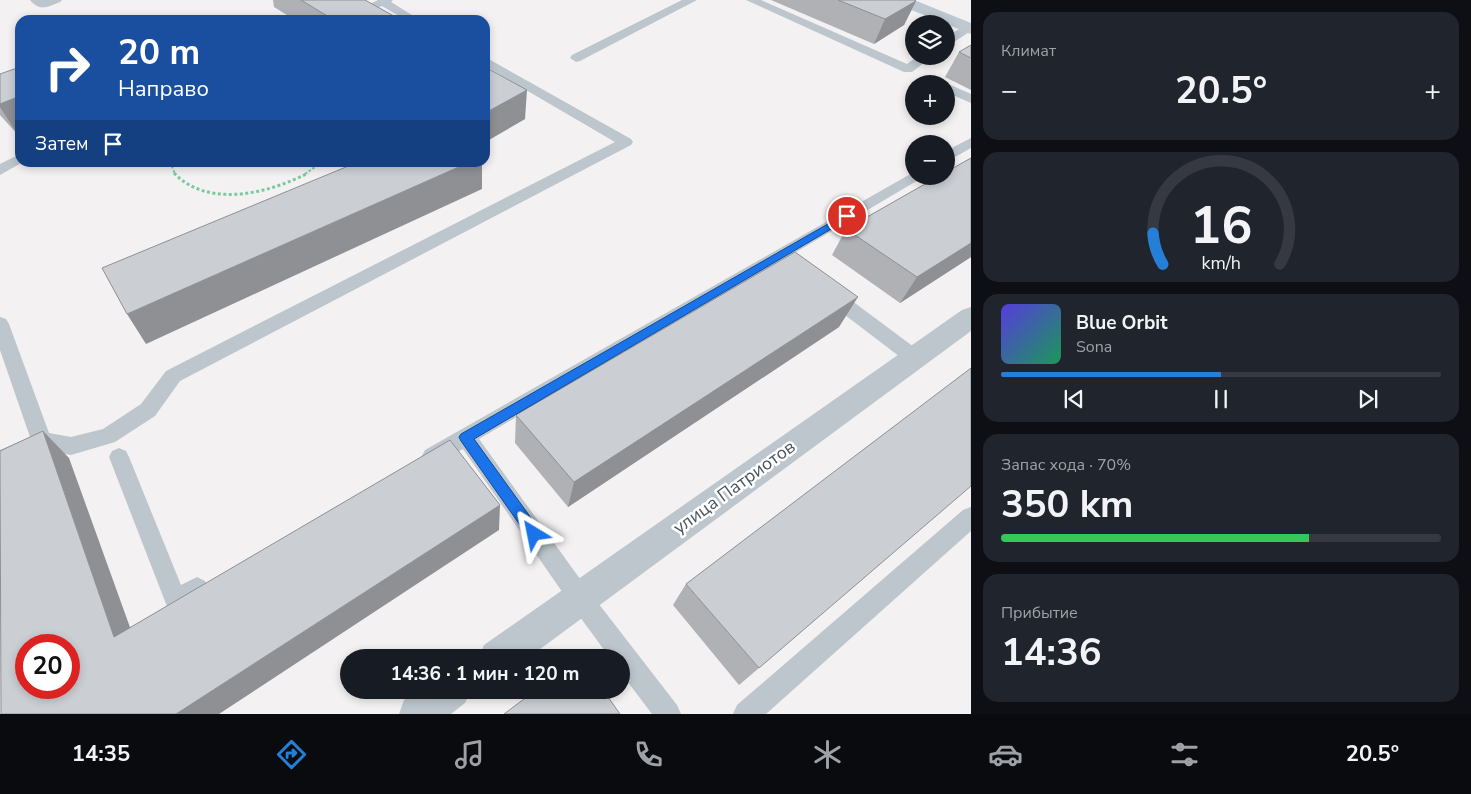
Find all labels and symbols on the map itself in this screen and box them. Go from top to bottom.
pin [826,195,868,237]
street label: улица Патриотов [668,434,800,539]
position arrow [507,507,559,559]
speed limit sign: 20 [15,634,80,699]

